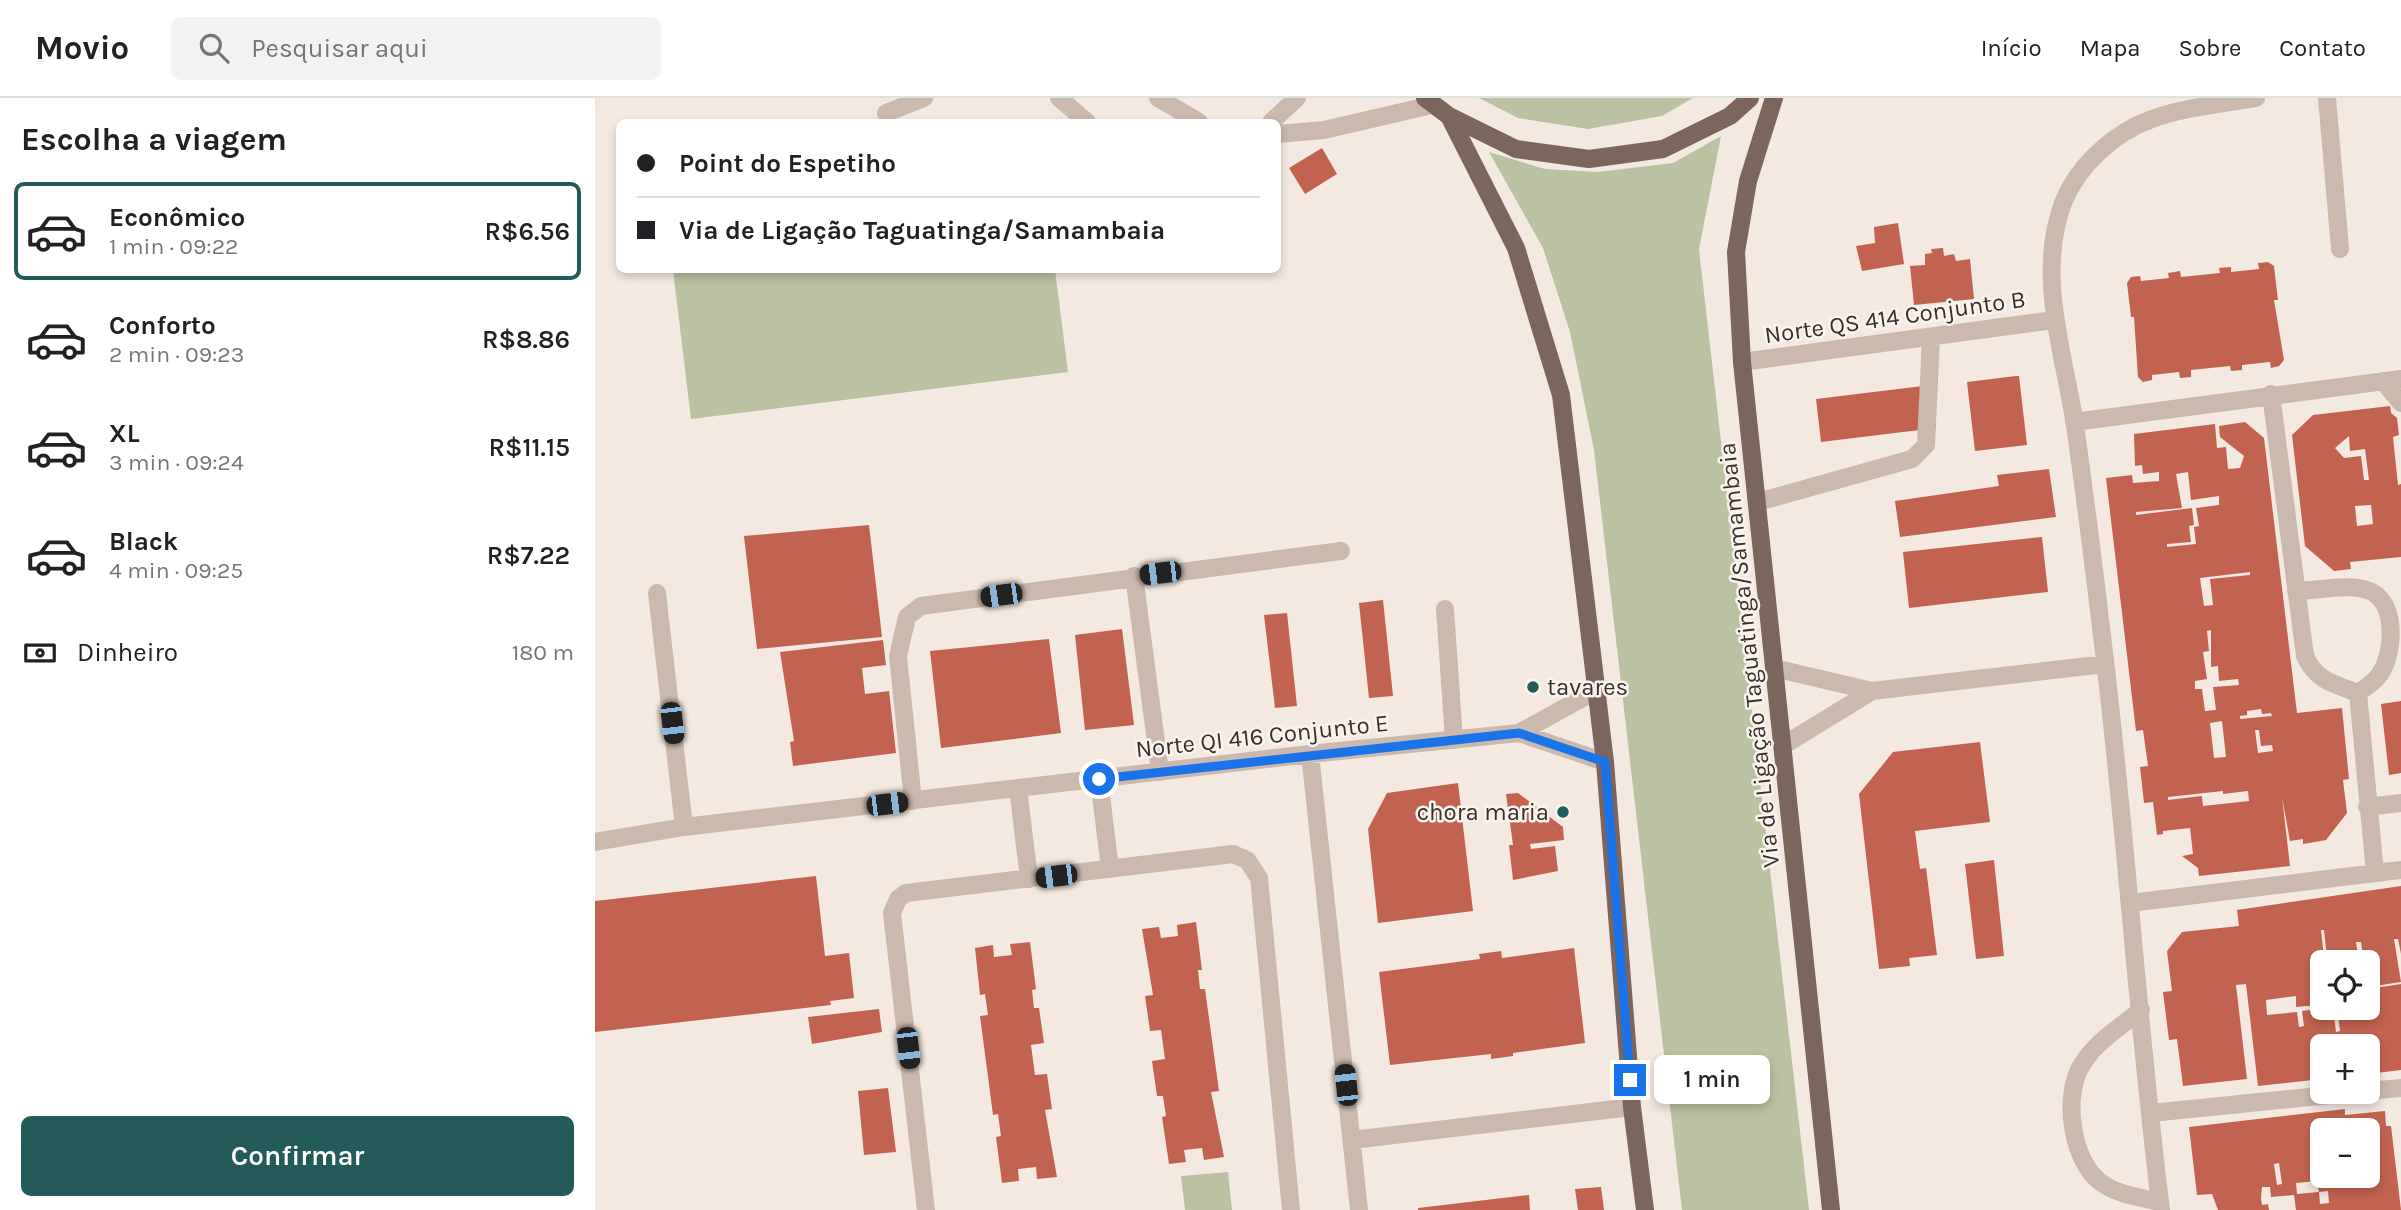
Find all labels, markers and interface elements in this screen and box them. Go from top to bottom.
search box [171,17,661,80]
text: Movio [35,29,129,67]
icon: search [195,29,233,67]
text: Pesquisar aqui [251,33,428,64]
text: Início [1981,34,2042,62]
text: Mapa [2080,34,2140,62]
text: Sobre [2178,34,2241,62]
text: Contato [2279,34,2366,62]
text: Escolha a viagem [21,121,287,158]
text: Point do Espetiho [679,148,896,179]
icon: car [25,200,88,263]
text: Econômico [109,202,245,233]
text: Via de Ligação Taguatinga/Samambaia [679,215,1165,246]
text: R$6.56 [485,216,570,247]
text: 1 min · 09:22 [109,233,238,260]
street label: Norte QS 414 Conjunto B [1763,285,2027,349]
icon: car [25,308,88,371]
text: Conforto [109,310,216,341]
text: R$8.86 [482,324,570,355]
text: 2 min · 09:23 [109,341,244,368]
icon: car [25,416,88,479]
text: XL [109,418,140,449]
text: R$11.15 [488,432,570,463]
street label: Via de Ligação Taguatinga/Samambaia [1713,441,1785,869]
text: 3 min · 09:24 [109,449,244,476]
icon: car [25,524,88,587]
text: Black [109,526,178,557]
text: R$7.22 [487,540,570,571]
text: 4 min · 09:25 [109,557,243,584]
car [1138,560,1183,586]
car [979,582,1024,608]
icon: cash [21,634,59,672]
text: Dinheiro [77,637,178,668]
text: 180 m [512,639,574,666]
place label: tavares [1547,673,1628,701]
marker: tavares [1525,679,1541,695]
car [660,701,685,745]
street label: Norte QI 416 Conjunto E [1134,709,1390,763]
route start [1083,763,1115,795]
car [865,791,910,817]
place label: chora maria [1417,798,1549,826]
marker: chora maria [1555,804,1571,820]
car [1034,863,1079,889]
map controls [2310,950,2380,1188]
button: locate [2310,950,2380,1020]
car [896,1026,921,1070]
button: + [2310,1034,2380,1104]
callout: 1 min [1655,1056,1770,1104]
car [1334,1063,1359,1107]
route end [1614,1064,1646,1096]
text: 1 min [1683,1066,1741,1093]
button: Confirmar [21,1116,574,1196]
button: − [2310,1118,2380,1188]

